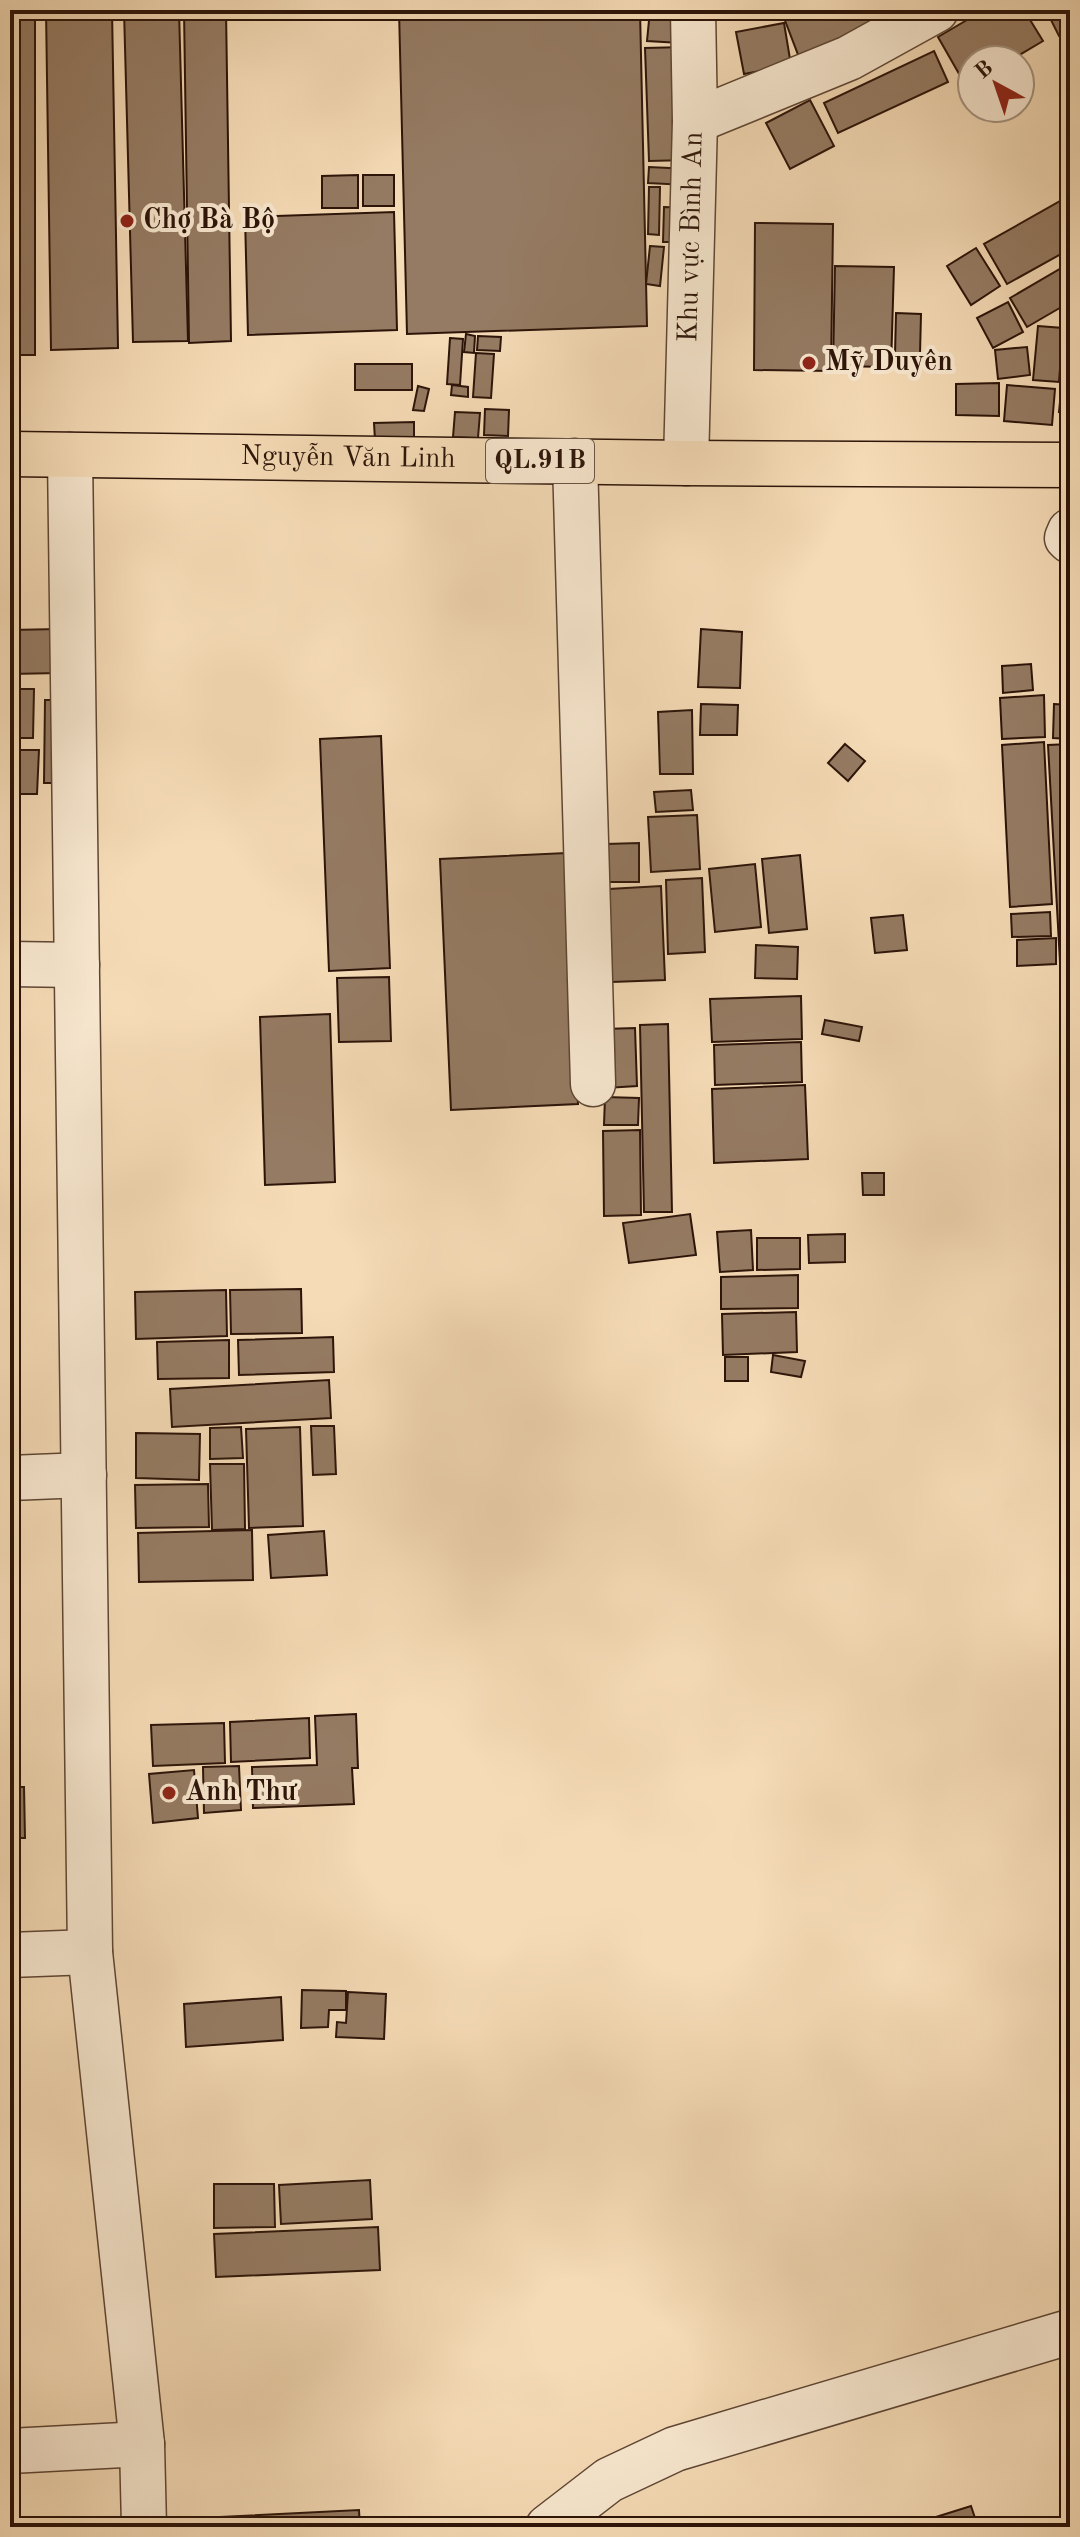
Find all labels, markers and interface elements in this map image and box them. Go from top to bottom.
north arrow [956,44,1036,124]
text: B [971,57,997,84]
street label: Khu vực Bình An [675,131,709,343]
place label: Chợ Bà Bộ [143,207,275,235]
marker: Chợ Bà Bộ [118,212,136,230]
place label: Mỹ Duyên [825,349,953,377]
marker: Mỹ Duyên [800,354,818,372]
road number: QL.91B [486,439,594,483]
street label: Nguyễn Văn Linh [240,442,456,474]
place label: Anh Thư [185,1779,298,1807]
marker: Anh Thư [160,1784,178,1802]

